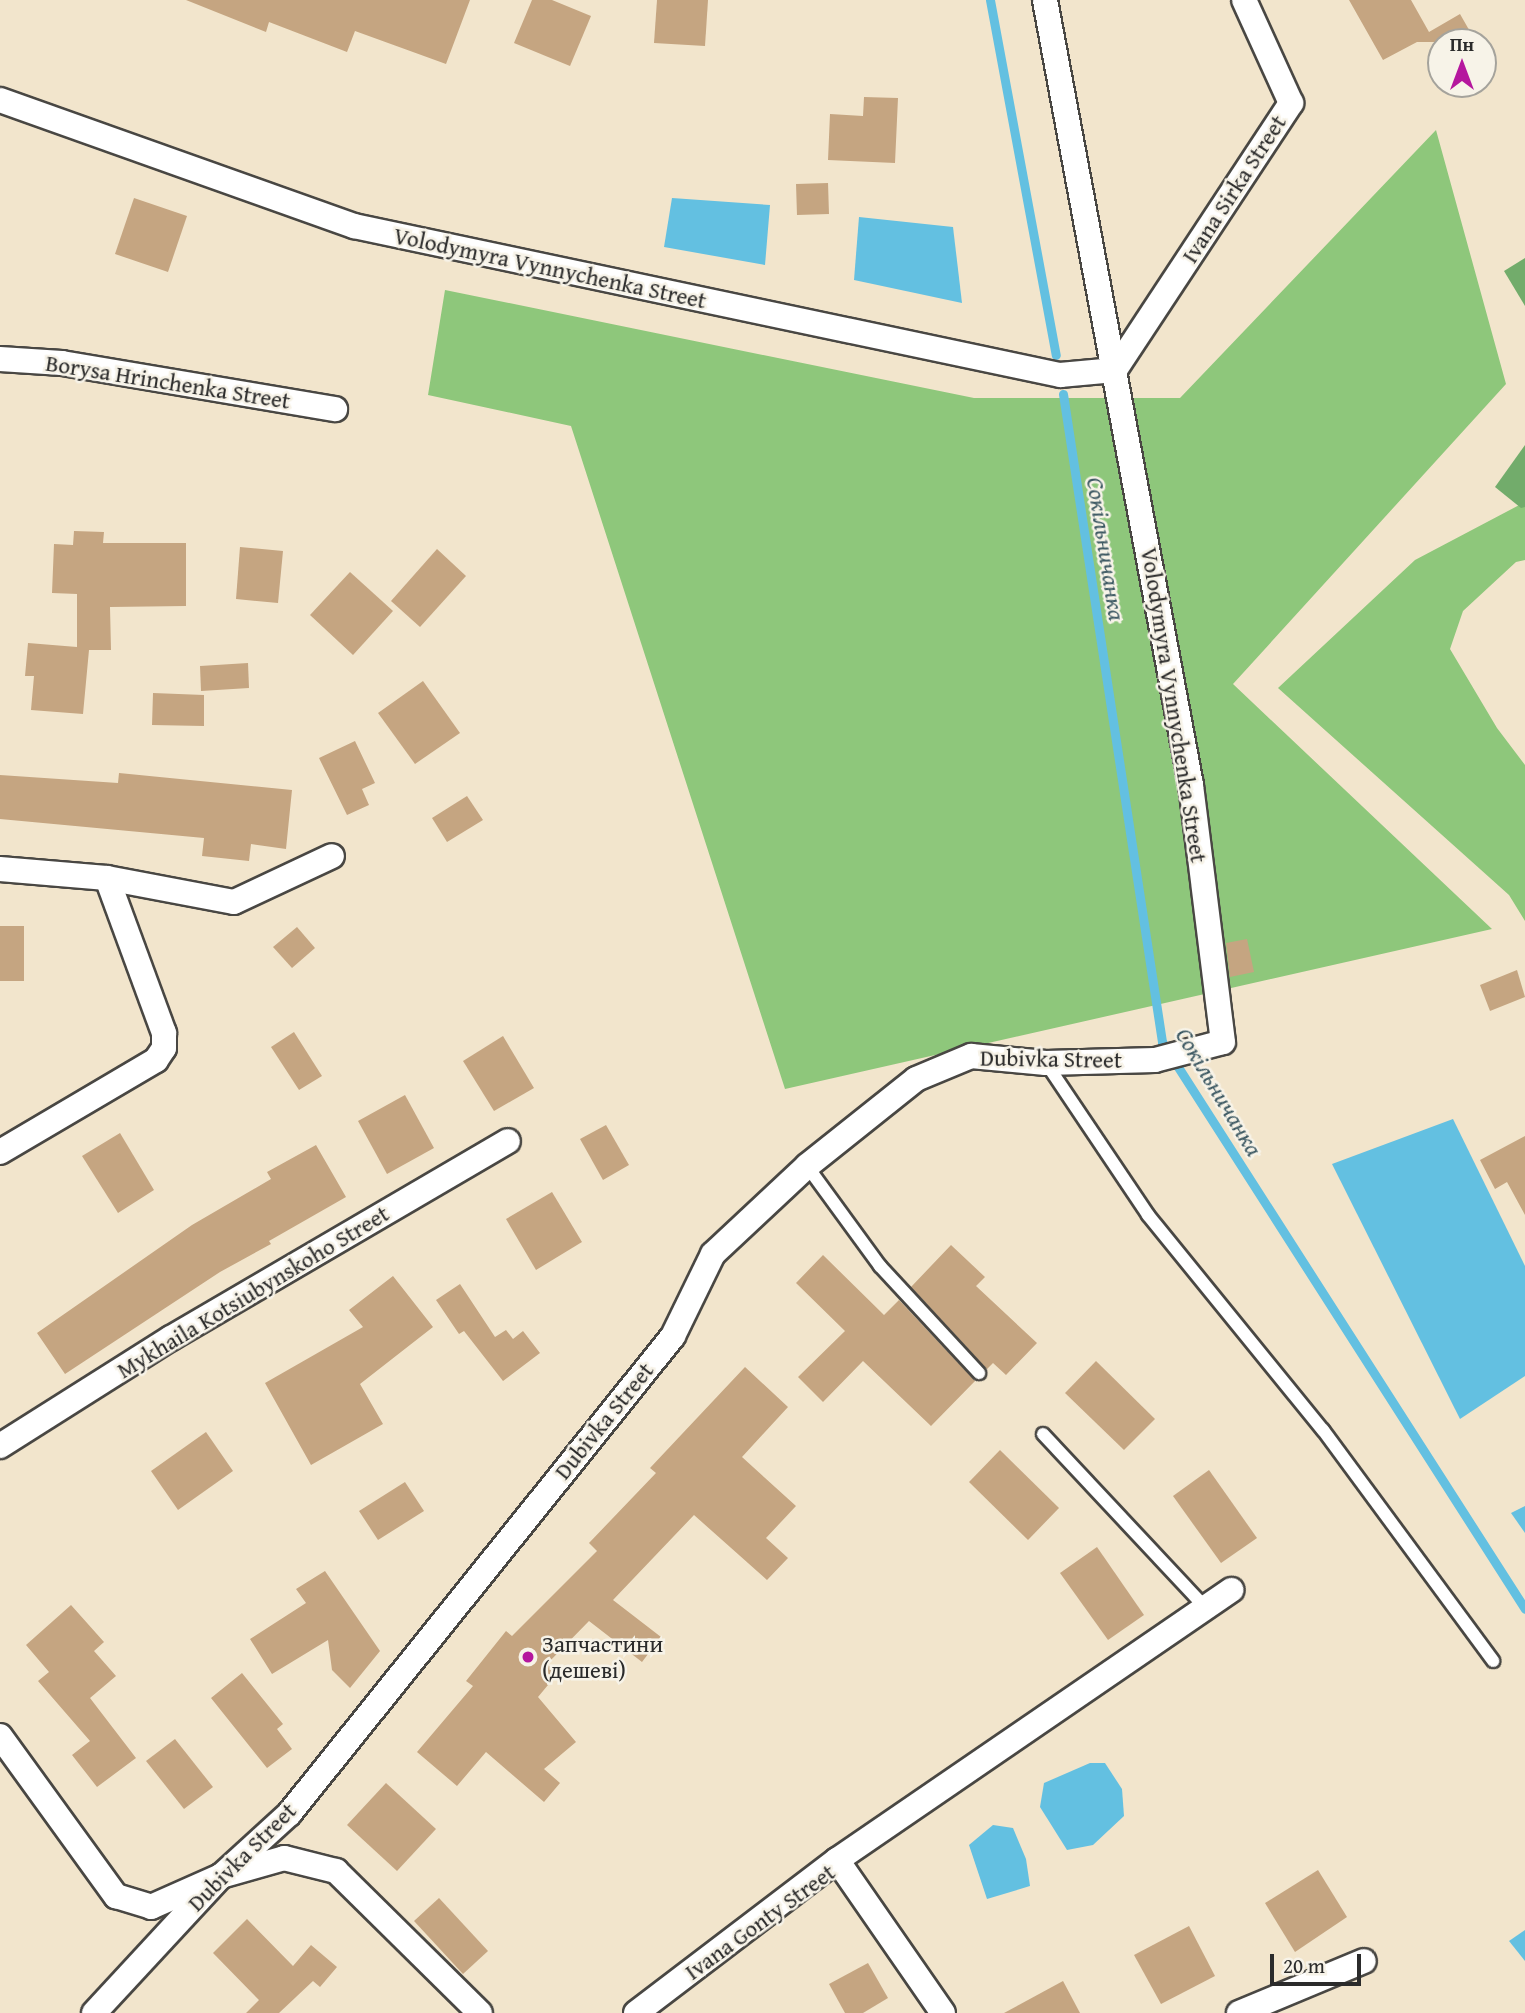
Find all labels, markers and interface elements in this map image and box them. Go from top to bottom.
north arrow [1427,28,1497,98]
text: Пн [1450,30,1474,58]
street label: Ivana Sirka Street [1176,110,1292,268]
street label: Volodymyra Vynnychenka Street [391,221,709,315]
street label: Borysa Hrinchenka Street [44,349,292,415]
water label: Сокільничанка [1080,475,1132,623]
street label: Volodymyra Vynnychenka Street [1135,545,1213,865]
water label: Сокільничанка [1169,1023,1269,1161]
street label: Dubivka Street [980,1044,1122,1074]
street label: Mykhaila Kotsiubynskoho Street [112,1200,394,1384]
street label: Dubivka Street [549,1357,659,1485]
place label: Запчастини (дешеві) [542,1630,663,1684]
marker: Запчастини (дешеві) [520,1649,536,1665]
street label: Dubivka Street [182,1797,302,1917]
street label: Ivana Gonty Street [680,1858,840,1986]
scale bar [1273,1940,1364,1984]
text: 20 m [1283,1950,1325,1981]

